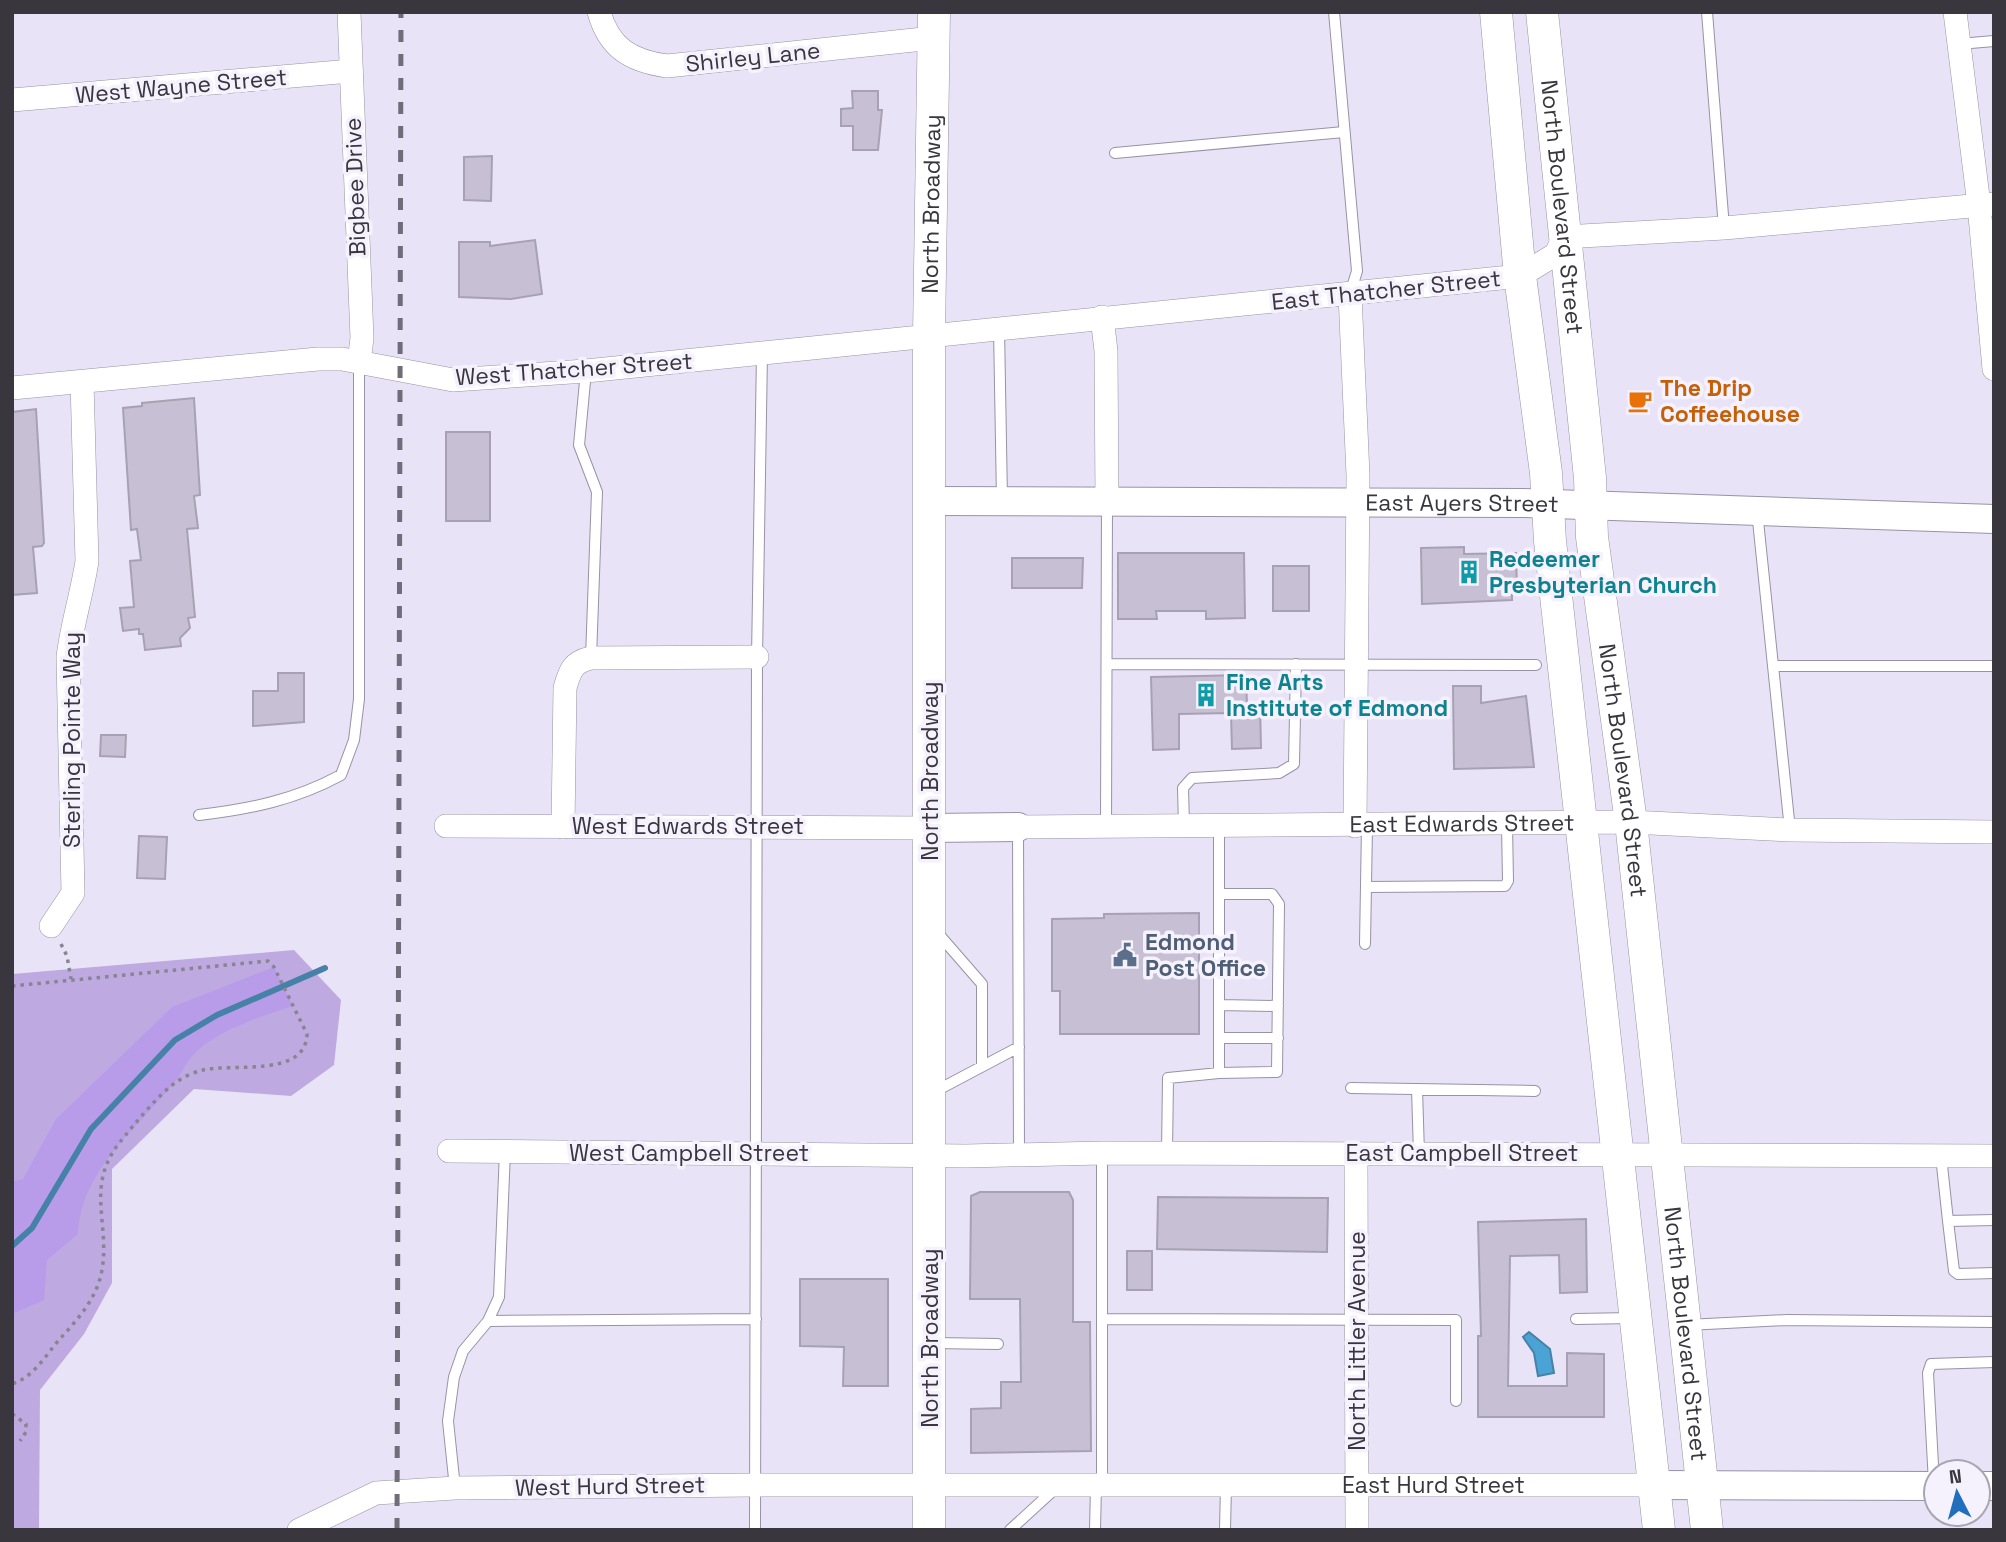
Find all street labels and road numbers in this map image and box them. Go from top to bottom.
street label: Shirley Lane [684,35,822,79]
street label: West Wayne Street [74,62,288,110]
street label: North Boulevard Street [1534,78,1590,336]
street label: North Broadway [915,114,947,294]
street label: Bigbee Drive [338,117,372,257]
street label: East Thatcher Street [1270,263,1502,317]
street label: West Thatcher Street [454,346,694,392]
street label: East Ayers Street [1365,487,1559,519]
street label: Sterling Pointe Way [57,632,87,848]
street label: North Boulevard Street [1592,642,1654,899]
street label: North Broadway [915,681,945,861]
street label: East Edwards Street [1349,807,1575,839]
street label: West Edwards Street [572,811,804,841]
street label: West Campbell Street [569,1138,809,1168]
street label: East Campbell Street [1346,1138,1578,1168]
street label: North Boulevard Street [1657,1205,1715,1463]
street label: North Littler Avenue [1342,1231,1372,1451]
street label: North Broadway [915,1248,945,1428]
street label: West Hurd Street [515,1469,705,1503]
street label: East Hurd Street [1342,1470,1525,1500]

